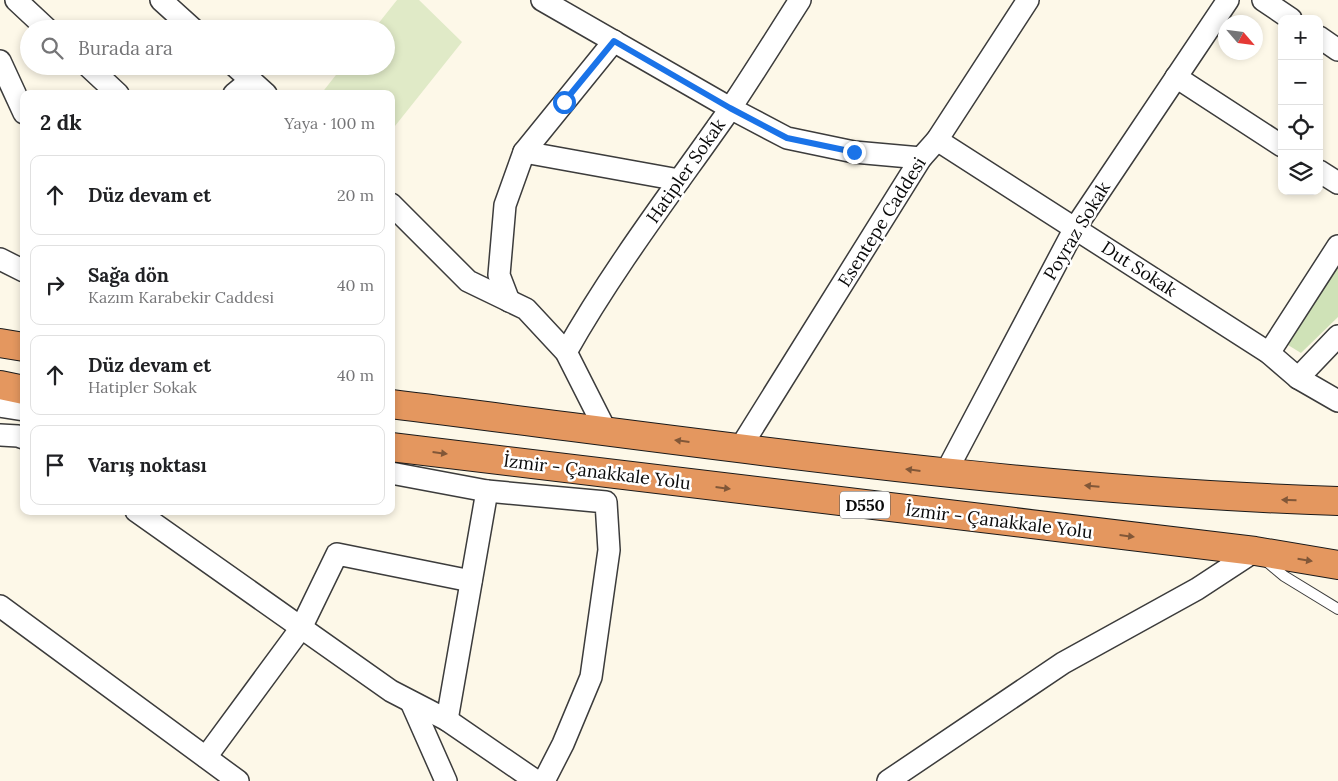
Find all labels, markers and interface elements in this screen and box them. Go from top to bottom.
north arrow [1218,15,1263,60]
map controls [1278,15,1323,195]
button: + [1278,15,1323,60]
search box [20,20,395,75]
icon: search [38,34,66,62]
text: Burada ara [78,36,173,60]
button: − [1278,60,1323,105]
route start [553,91,576,114]
button: locate [1278,105,1323,150]
text: 2 dk [40,109,82,136]
text: Yaya · 100 m [284,113,375,133]
street label: Hatipler Sokak [641,114,730,227]
route end [843,141,866,164]
button: layers [1278,150,1323,195]
street label: Esentepe Caddesi [832,153,931,291]
street label: Poyraz Sokak [1038,177,1115,284]
icon: ahead [41,181,69,209]
text: Düz devam et [88,183,211,207]
text: 20 m [337,185,374,205]
street label: Dut Sokak [1097,236,1182,302]
text: Sağa dön [88,263,169,287]
icon: right [41,271,69,299]
text: 40 m [337,275,374,295]
text: Kazım Karabekir Caddesi [88,287,274,307]
text: Düz devam et [88,353,211,377]
icon: ahead [41,361,69,389]
text: 40 m [337,365,374,385]
text: Hatipler Sokak [88,377,197,397]
one-way arrow [674,437,690,445]
one-way arrow [432,449,448,457]
street label: İzmir - Çanakkale Yolu [502,449,692,494]
icon: arrive [41,451,69,479]
text: Varış noktası [88,453,207,477]
one-way arrow [905,466,921,474]
one-way arrow [1084,482,1100,490]
one-way arrow [715,484,731,492]
road number: D550 [840,492,890,518]
one-way arrow [1281,495,1297,503]
street label: İzmir - Çanakkale Yolu [904,498,1094,543]
one-way arrow [1119,532,1135,540]
one-way arrow [1298,556,1314,564]

